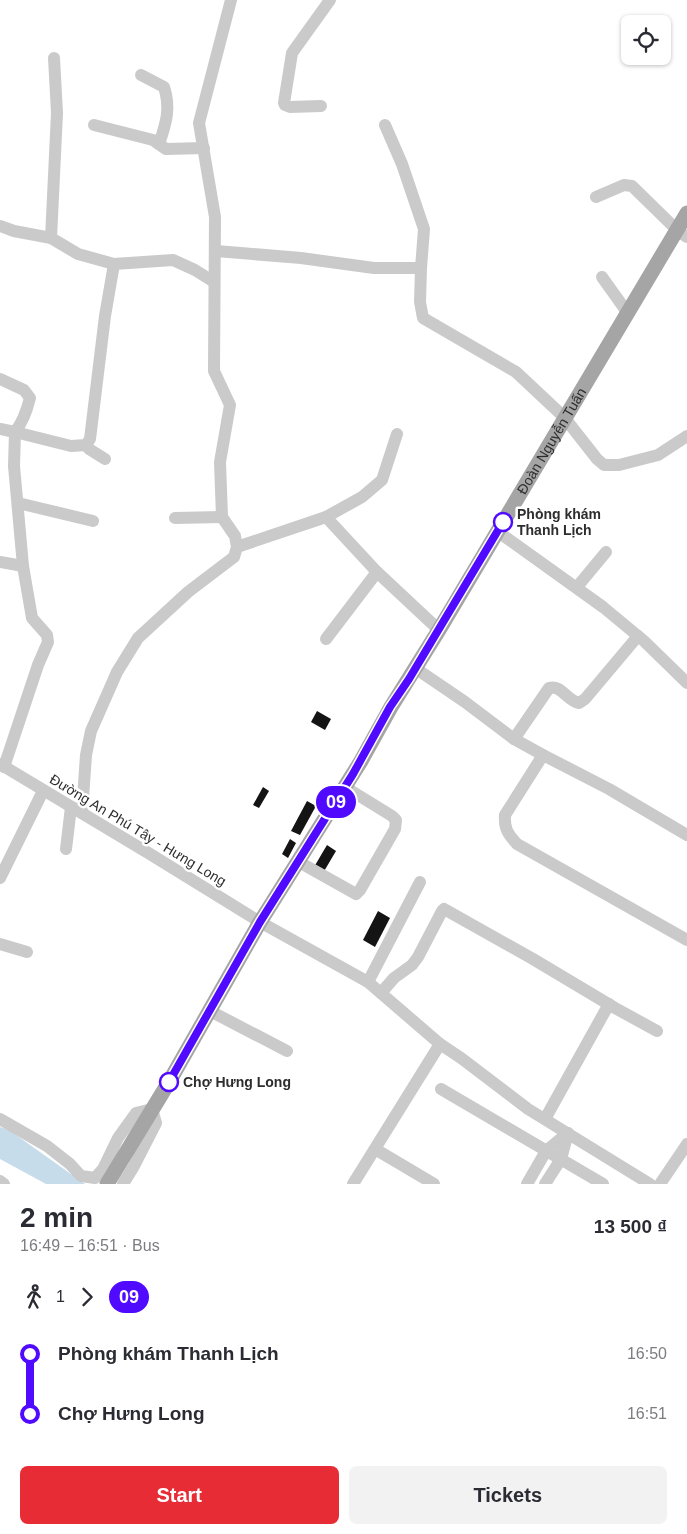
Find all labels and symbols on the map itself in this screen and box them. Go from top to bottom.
street label: Đoàn Nguyễn Tuấn [514,385,589,497]
place label: Phòng khám Thanh Lịch [517,506,601,538]
marker: Phòng khám Thanh Lịch [493,512,513,532]
street label: Đường An Phú Tây - Hưng Long [47,771,229,889]
line badge: 09 [314,786,358,818]
marker: Chợ Hưng Long [159,1072,179,1092]
place label: Chợ Hưng Long [183,1074,291,1090]

